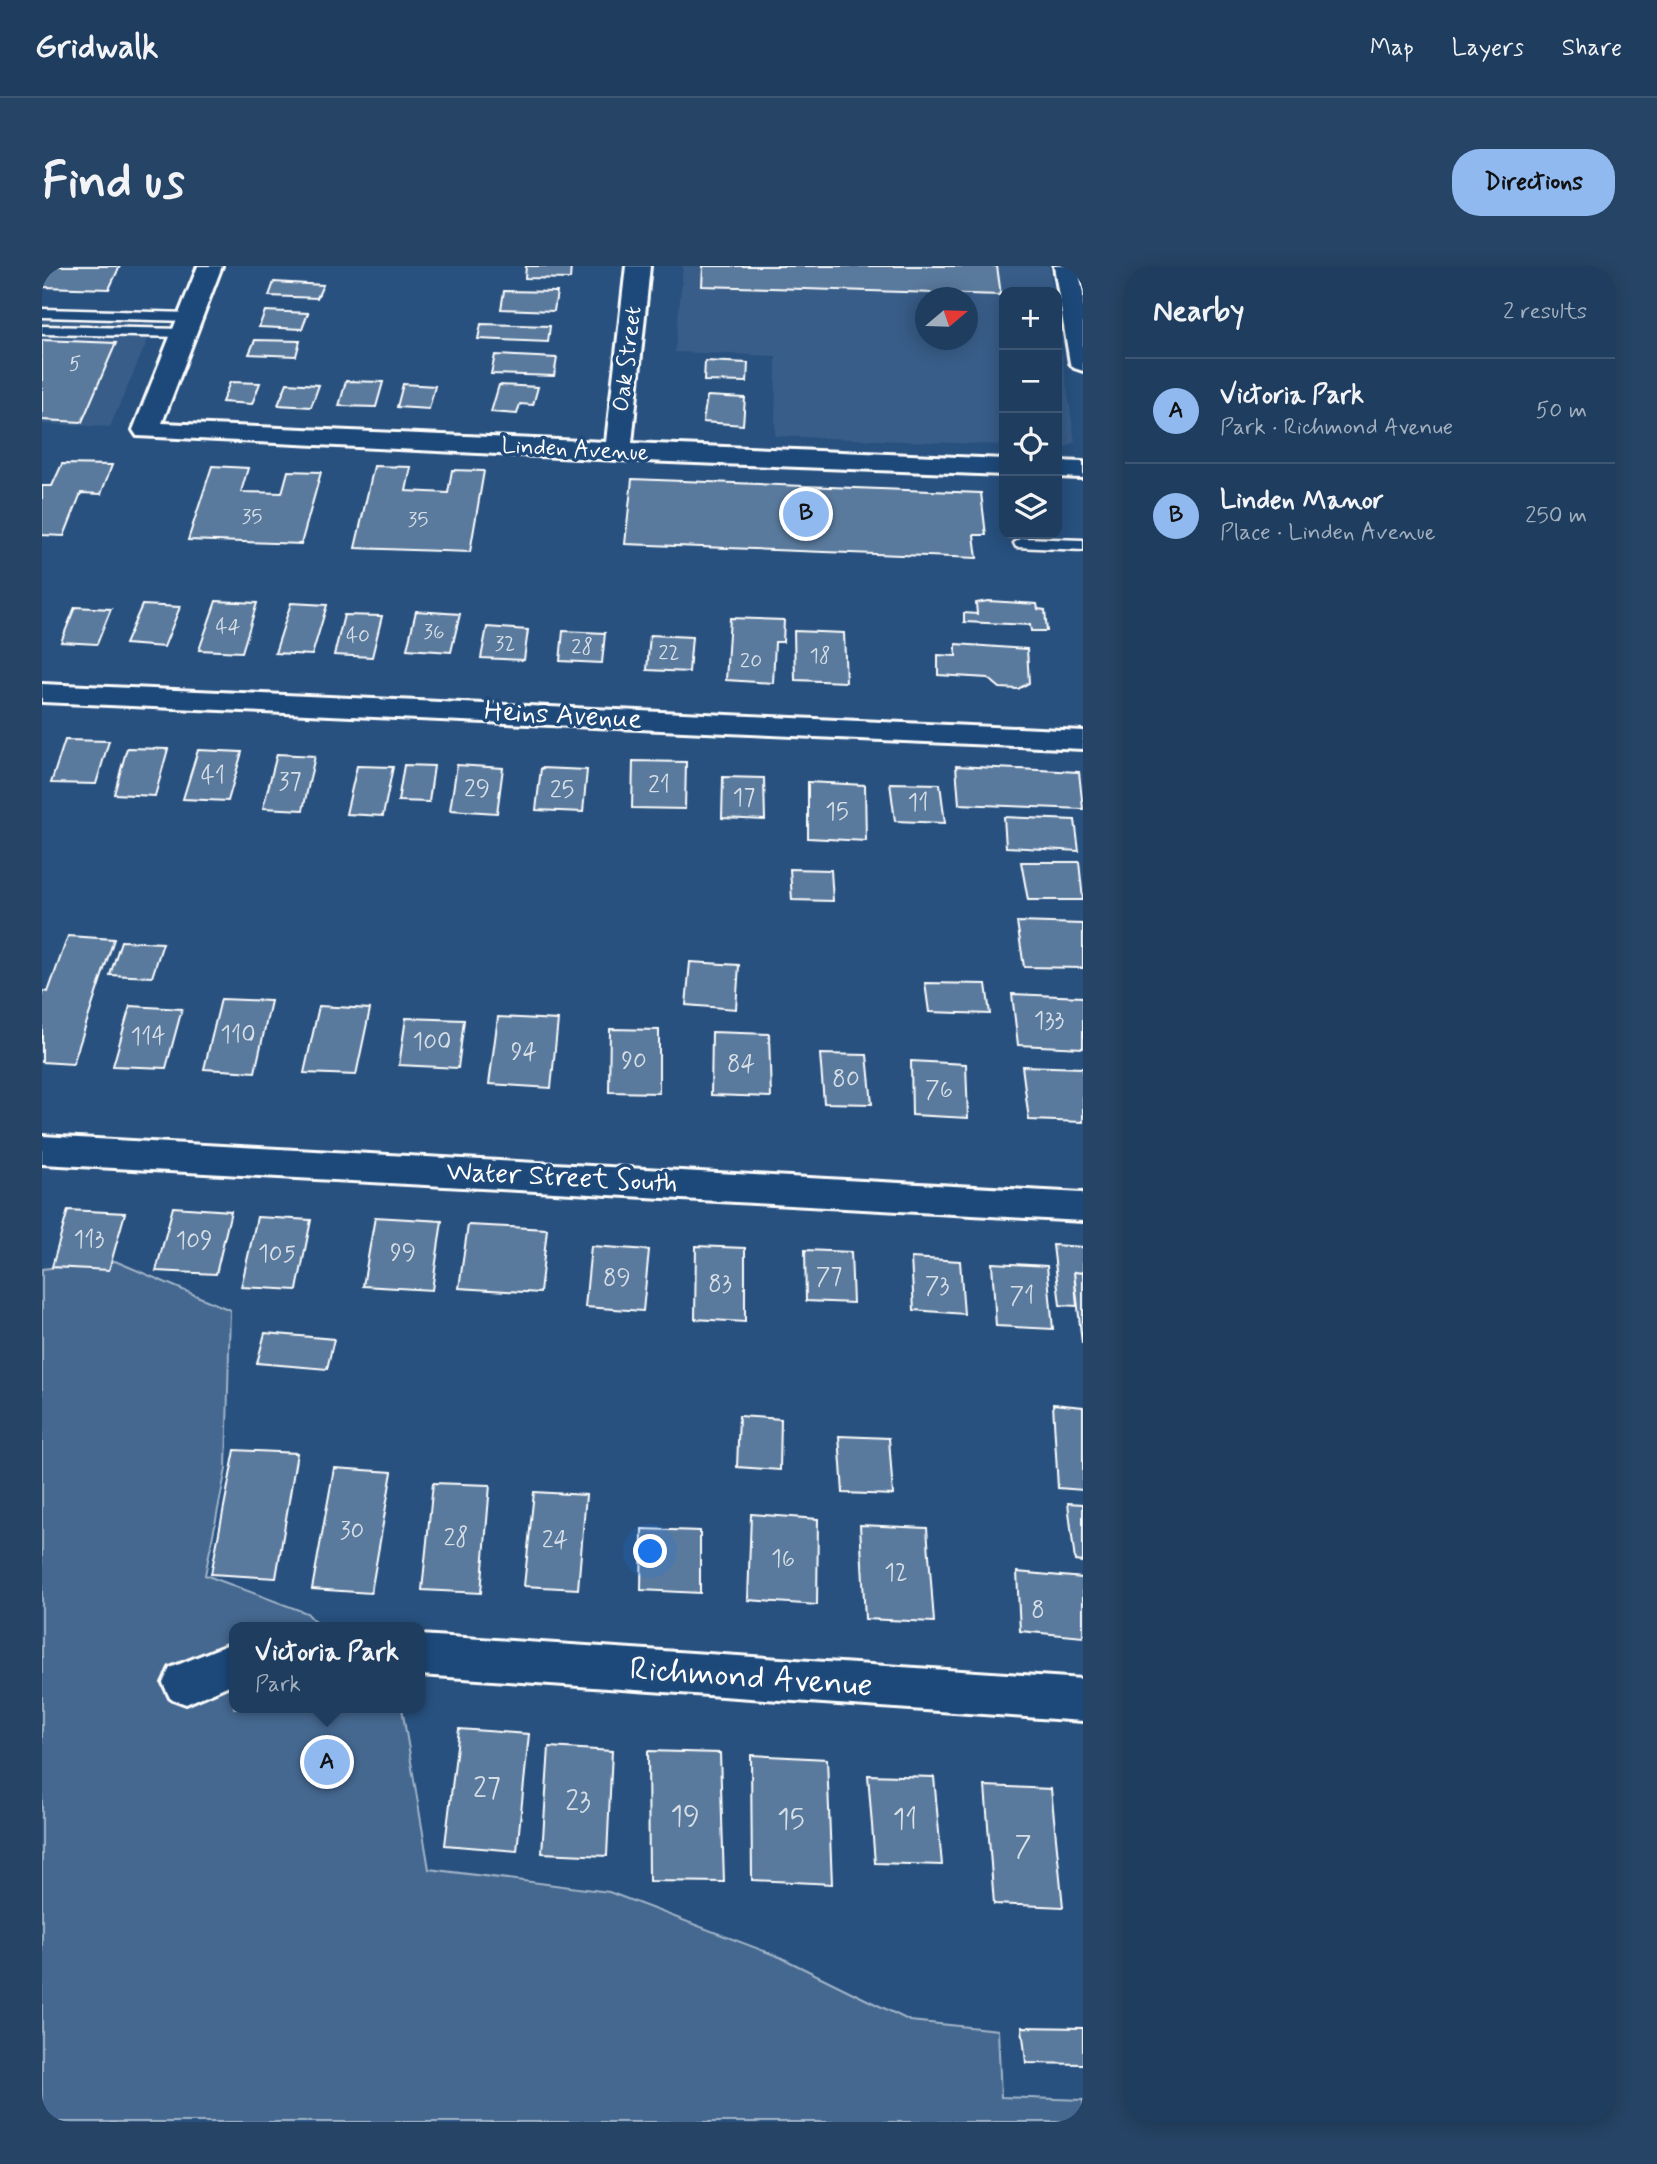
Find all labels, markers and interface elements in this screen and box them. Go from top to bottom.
text: Gridwalk [35,26,159,70]
text: Map [1370,33,1414,64]
text: Layers [1452,33,1524,64]
text: Share [1562,33,1622,64]
button: Directions [1452,149,1615,216]
text: Find us [42,150,185,215]
north arrow [915,287,978,350]
map controls [999,287,1062,539]
button: + [999,287,1062,350]
text: Nearby [1153,292,1244,331]
text: 2 results [1503,297,1587,327]
street label: Oak Street [607,304,649,414]
house number: 5 [69,350,81,378]
button: − [999,350,1062,413]
text: Victoria Park [1220,379,1364,413]
text: A [1168,396,1184,426]
text: 50 m [1536,396,1587,426]
button: locate [999,413,1062,476]
text: Park · Richmond Avenue [1220,413,1453,443]
street label: Linden Avenue [501,431,649,469]
button: layers [999,476,1062,539]
text: Linden Manor [1220,484,1384,518]
pin: B [783,488,829,540]
text: B [1169,501,1183,531]
text: 250 m [1525,501,1587,531]
house number: 35 [242,503,262,531]
house number: 35 [408,506,428,534]
text: Place · Linden Avenue [1220,518,1436,548]
house number: 44 [216,613,241,641]
house number: 36 [423,618,445,646]
house number: 40 [346,622,370,650]
house number: 32 [495,630,515,658]
house number: 28 [571,633,593,661]
house number: 22 [658,639,680,667]
house number: 18 [810,642,830,670]
house number: 20 [740,647,762,675]
street label: Heins Avenue [483,693,643,739]
house number: 41 [201,761,225,792]
house number: 37 [279,767,301,798]
house number: 21 [648,770,670,801]
house number: 29 [464,774,490,805]
house number: 25 [550,775,574,806]
house number: 17 [733,783,755,814]
house number: 11 [907,788,929,819]
house number: 15 [825,797,849,828]
house number: 133 [1034,1006,1065,1037]
house number: 110 [220,1020,256,1051]
house number: 114 [130,1022,166,1053]
house number: 100 [413,1027,451,1058]
house number: 94 [511,1037,537,1068]
house number: 90 [621,1046,647,1077]
house number: 84 [727,1049,755,1080]
house number: 80 [832,1064,860,1095]
house number: 76 [925,1075,953,1106]
street label: Water Street South [445,1153,679,1203]
house number: 113 [74,1225,105,1256]
house number: 109 [175,1226,213,1257]
house number: 99 [390,1238,416,1269]
house number: 105 [258,1239,296,1270]
house number: 77 [816,1262,842,1293]
house number: 89 [603,1263,631,1294]
house number: 83 [708,1269,732,1300]
house number: 73 [925,1271,949,1302]
house number: 71 [1010,1281,1034,1312]
house number: 30 [340,1516,364,1547]
house number: 28 [444,1523,468,1554]
house number: 24 [542,1525,568,1556]
your location [633,1534,667,1568]
house number: 16 [771,1544,795,1575]
house number: 12 [884,1558,908,1589]
house number: 8 [1031,1595,1045,1626]
popup [229,1622,425,1713]
text: Victoria Park [255,1636,399,1670]
street label: Richmond Avenue [628,1648,874,1708]
text: Park [255,1670,301,1700]
pin: A [304,1736,350,1788]
house number: 27 [473,1771,501,1808]
house number: 23 [565,1784,591,1821]
house number: 19 [670,1799,700,1836]
house number: 15 [777,1802,805,1839]
house number: 11 [893,1802,917,1839]
house number: 7 [1015,1829,1032,1866]

